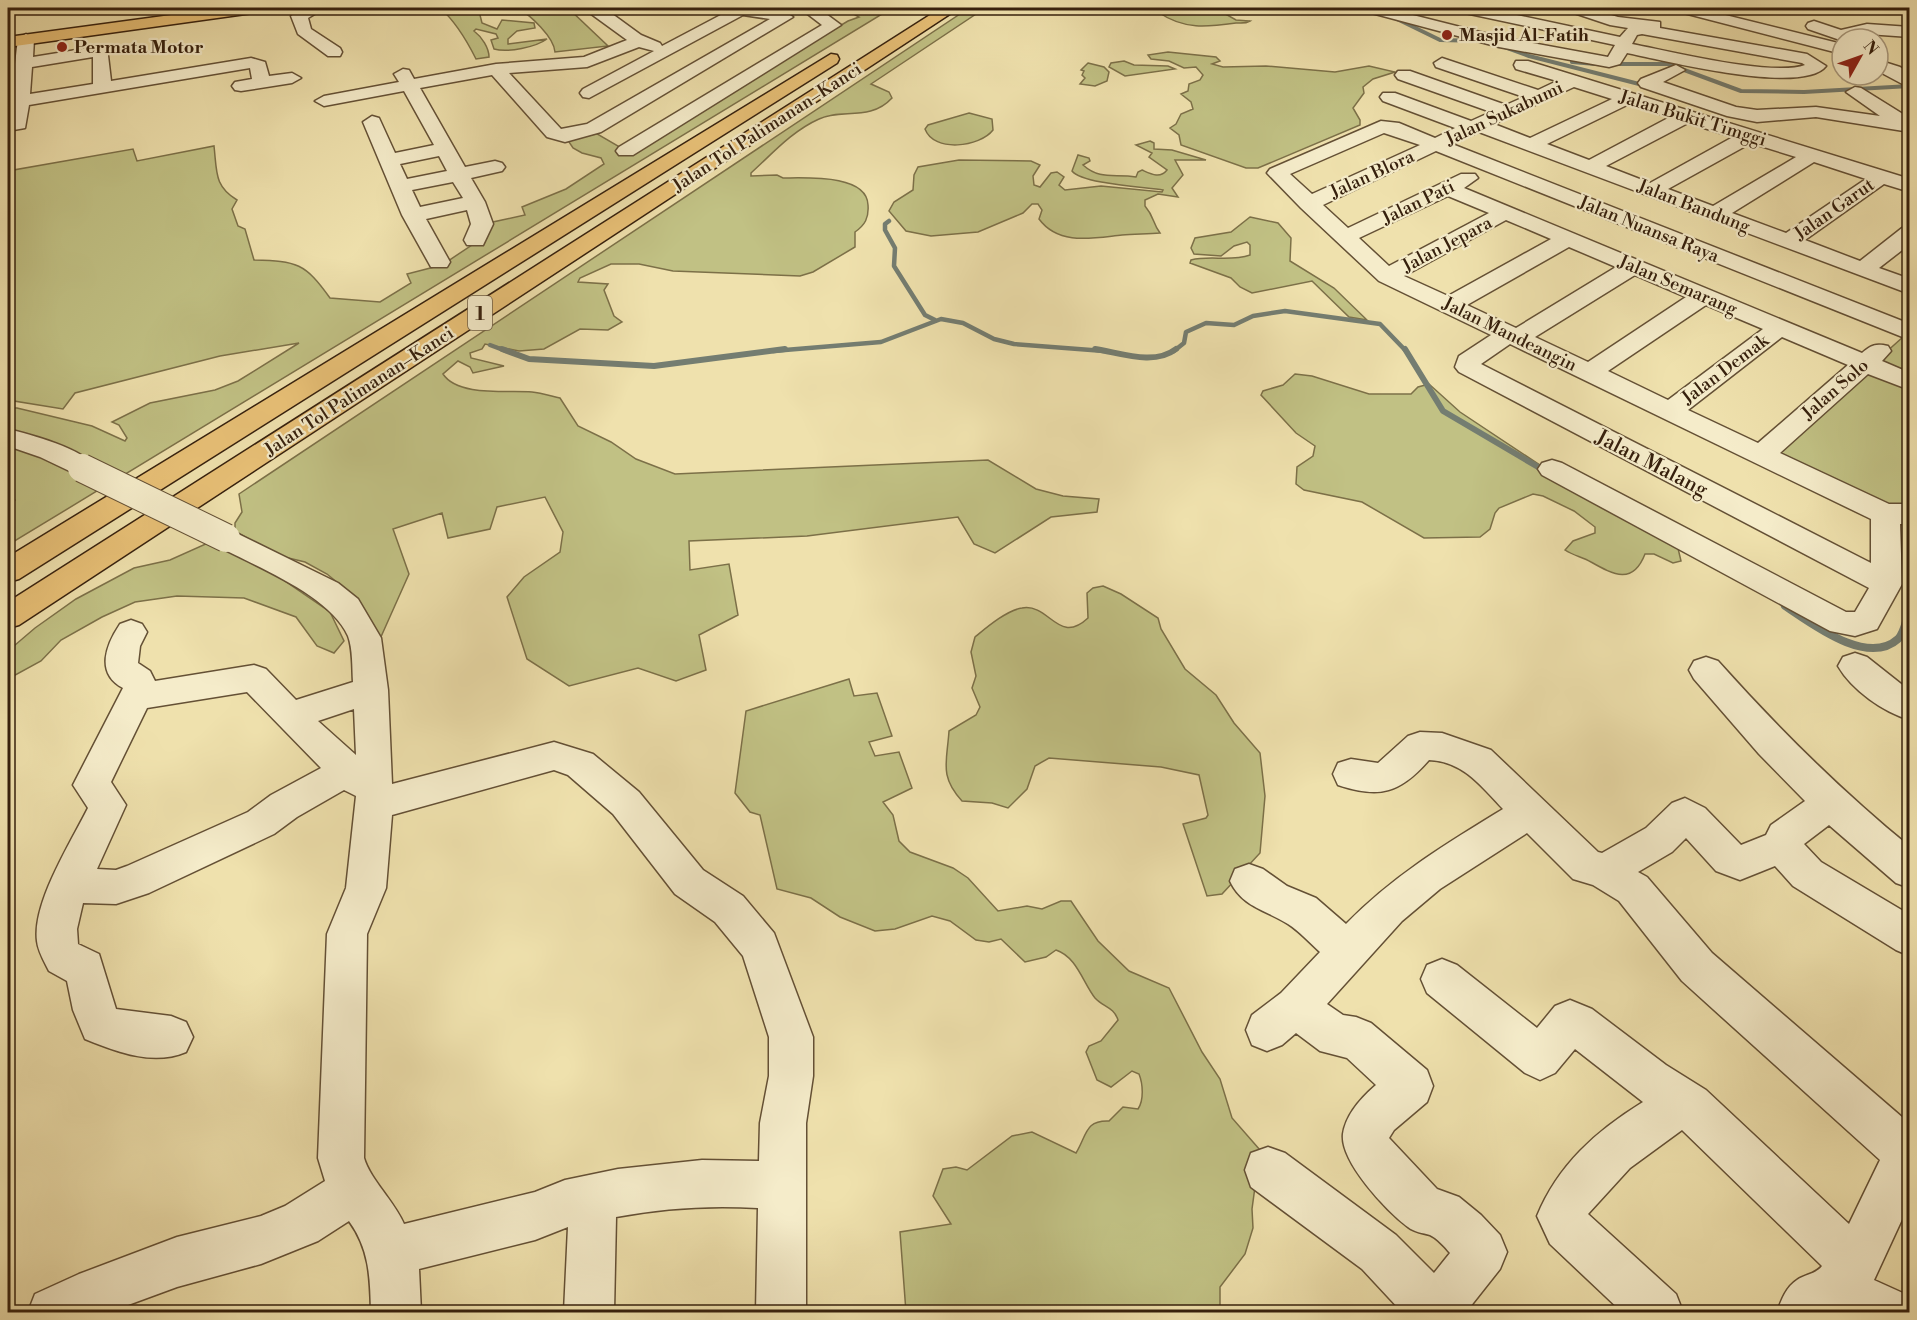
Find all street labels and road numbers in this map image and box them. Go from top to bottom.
street label: Jalan Tol Palimanan–Kanci [667,57,866,198]
street label: Jalan Sukabumi [1441,76,1567,151]
street label: Jalan Bukit Timggi [1616,85,1769,152]
street label: Jalan Blora [1325,145,1419,204]
street label: Jalan Garut [1789,173,1879,246]
street label: Jalan Bandung [1633,174,1754,239]
street label: Jalan Pati [1377,175,1459,230]
street label: Jalan Nuansa Raya [1574,190,1723,268]
street label: Jalan Jepara [1397,211,1497,278]
street label: Jalan Semarang [1614,250,1741,321]
street label: Jalan Mandeangin [1438,292,1581,377]
road number: 1 [468,296,492,330]
street label: Jalan Tol Palimanan–Kanci [259,321,458,462]
street label: Jalan Demak [1676,328,1775,410]
street label: Jalan Solo [1796,354,1874,425]
street label: Jalan Malang [1590,424,1712,503]

